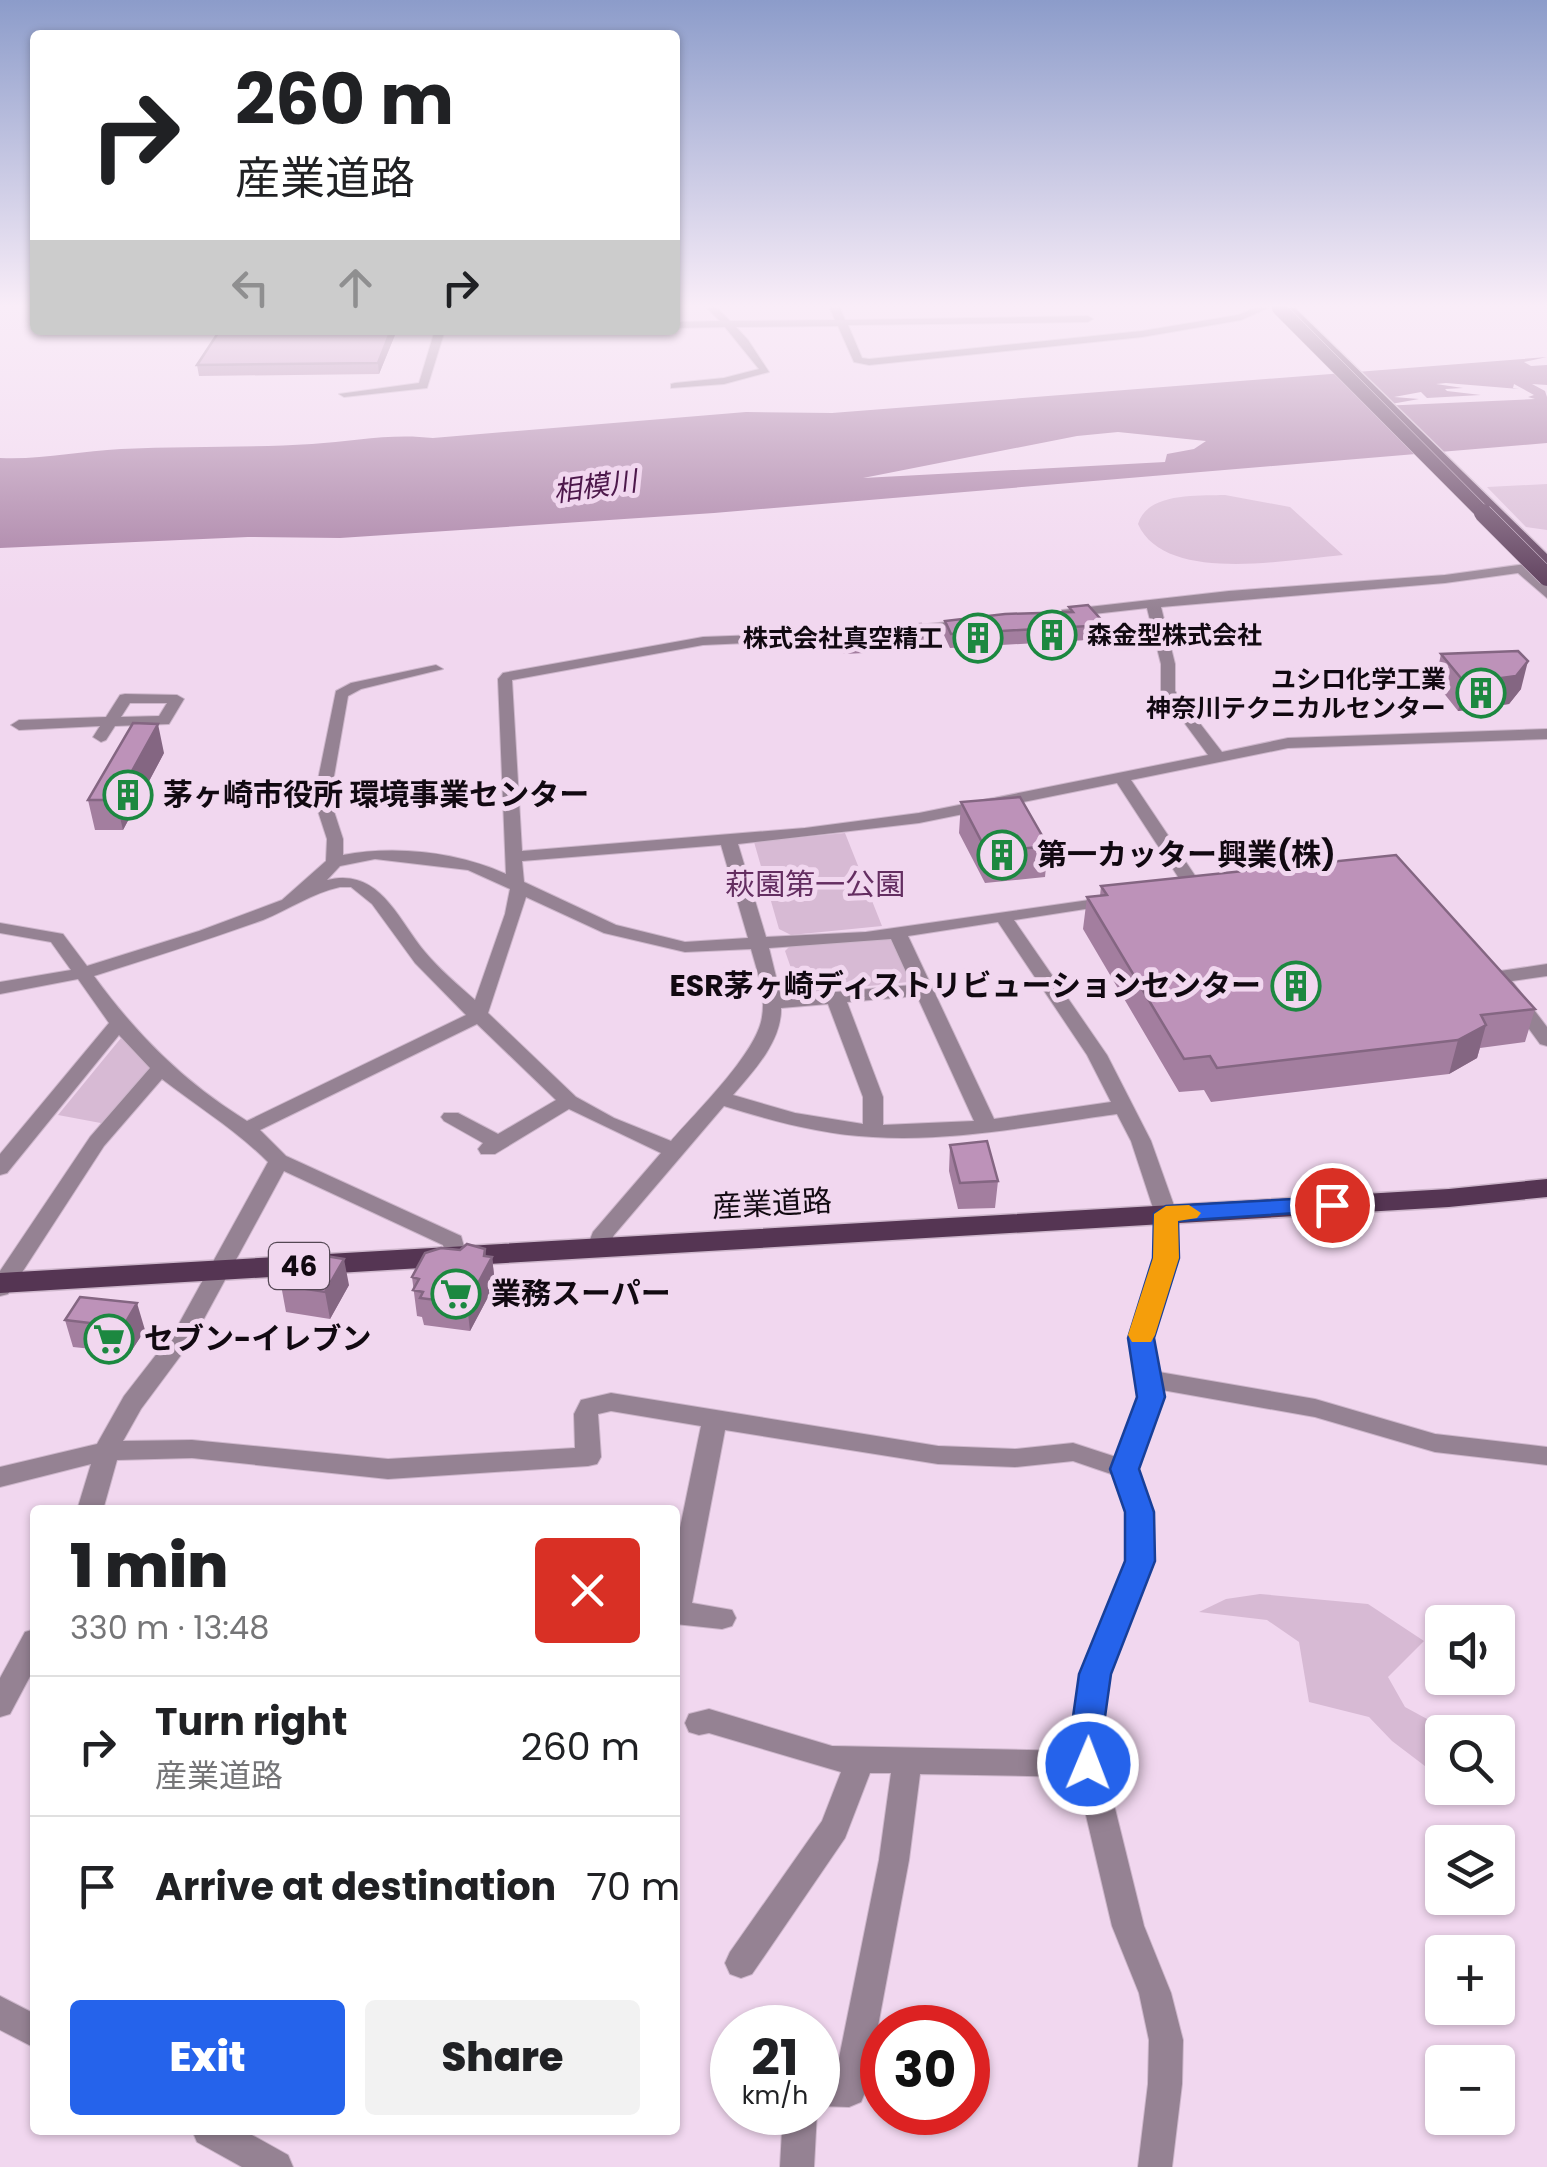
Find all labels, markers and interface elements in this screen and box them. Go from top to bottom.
text: 260 m [235,50,454,149]
icon: right [70,70,200,200]
text: 産業道路 [235,147,415,210]
icon: left [223,260,278,315]
icon: ahead [328,260,383,315]
icon: right [433,260,488,315]
water label: 相模川 [551,461,642,512]
building icon: 森金型株式会社 [1026,609,1078,661]
building icon: 株式会社真空精工 [952,612,1004,664]
place label: 森金型株式会社 [1087,618,1262,653]
place label: 株式会社真空精工 [743,621,943,656]
place label: ユシロ化学工業 神奈川テクニカルセンター [1146,662,1446,726]
building icon: ユシロ化学工業 神奈川テクニカルセンター [1455,667,1507,719]
building icon: 茅ヶ崎市役所 環境事業センター [102,769,154,821]
place label: 茅ヶ崎市役所 環境事業センター [163,773,589,816]
building icon: 第一カッター興業(株) [976,829,1028,881]
place label: 第一カッター興業(株) [1037,833,1336,876]
park label: 萩園第一公園 [725,863,905,906]
building icon: ESR茅ヶ崎ディストリビューションセンター [1270,960,1322,1012]
place label: ESR茅ヶ崎ディストリビューションセンター [669,964,1261,1007]
pin [1290,1163,1375,1248]
icon: arrive [1305,1178,1360,1233]
street label: 産業道路 [711,1179,833,1228]
road number: 46 [269,1243,329,1289]
supermarket icon: 業務スーパー [430,1268,482,1320]
place label: 業務スーパー [491,1272,671,1315]
supermarket icon: セブン-イレブン [83,1313,135,1365]
place label: セブン-イレブン [144,1317,371,1360]
text: 1 min [70,1524,228,1608]
button: close [535,1538,640,1643]
text: 330 m · 13:48 [70,1605,269,1650]
map controls [1425,1605,1515,2135]
button: sound [1425,1605,1515,1695]
text: Turn right [155,1695,347,1748]
position arrow [1036,1712,1140,1816]
button: search [1425,1715,1515,1805]
icon: right [70,1719,125,1774]
text: 260 m [521,1720,640,1773]
text: 産業道路 [155,1753,283,1798]
button: layers [1425,1825,1515,1915]
icon: arrive [70,1859,125,1914]
text: Arrive at destination [155,1860,556,1913]
text: 70 m [586,1860,680,1913]
button: + [1425,1935,1515,2025]
button: Exit [70,2000,345,2115]
button: Share [365,2000,640,2115]
speed limit sign: 30 [860,2005,990,2135]
text: 21 [751,2022,799,2093]
button: − [1425,2045,1515,2135]
text: km/h [742,2078,808,2113]

